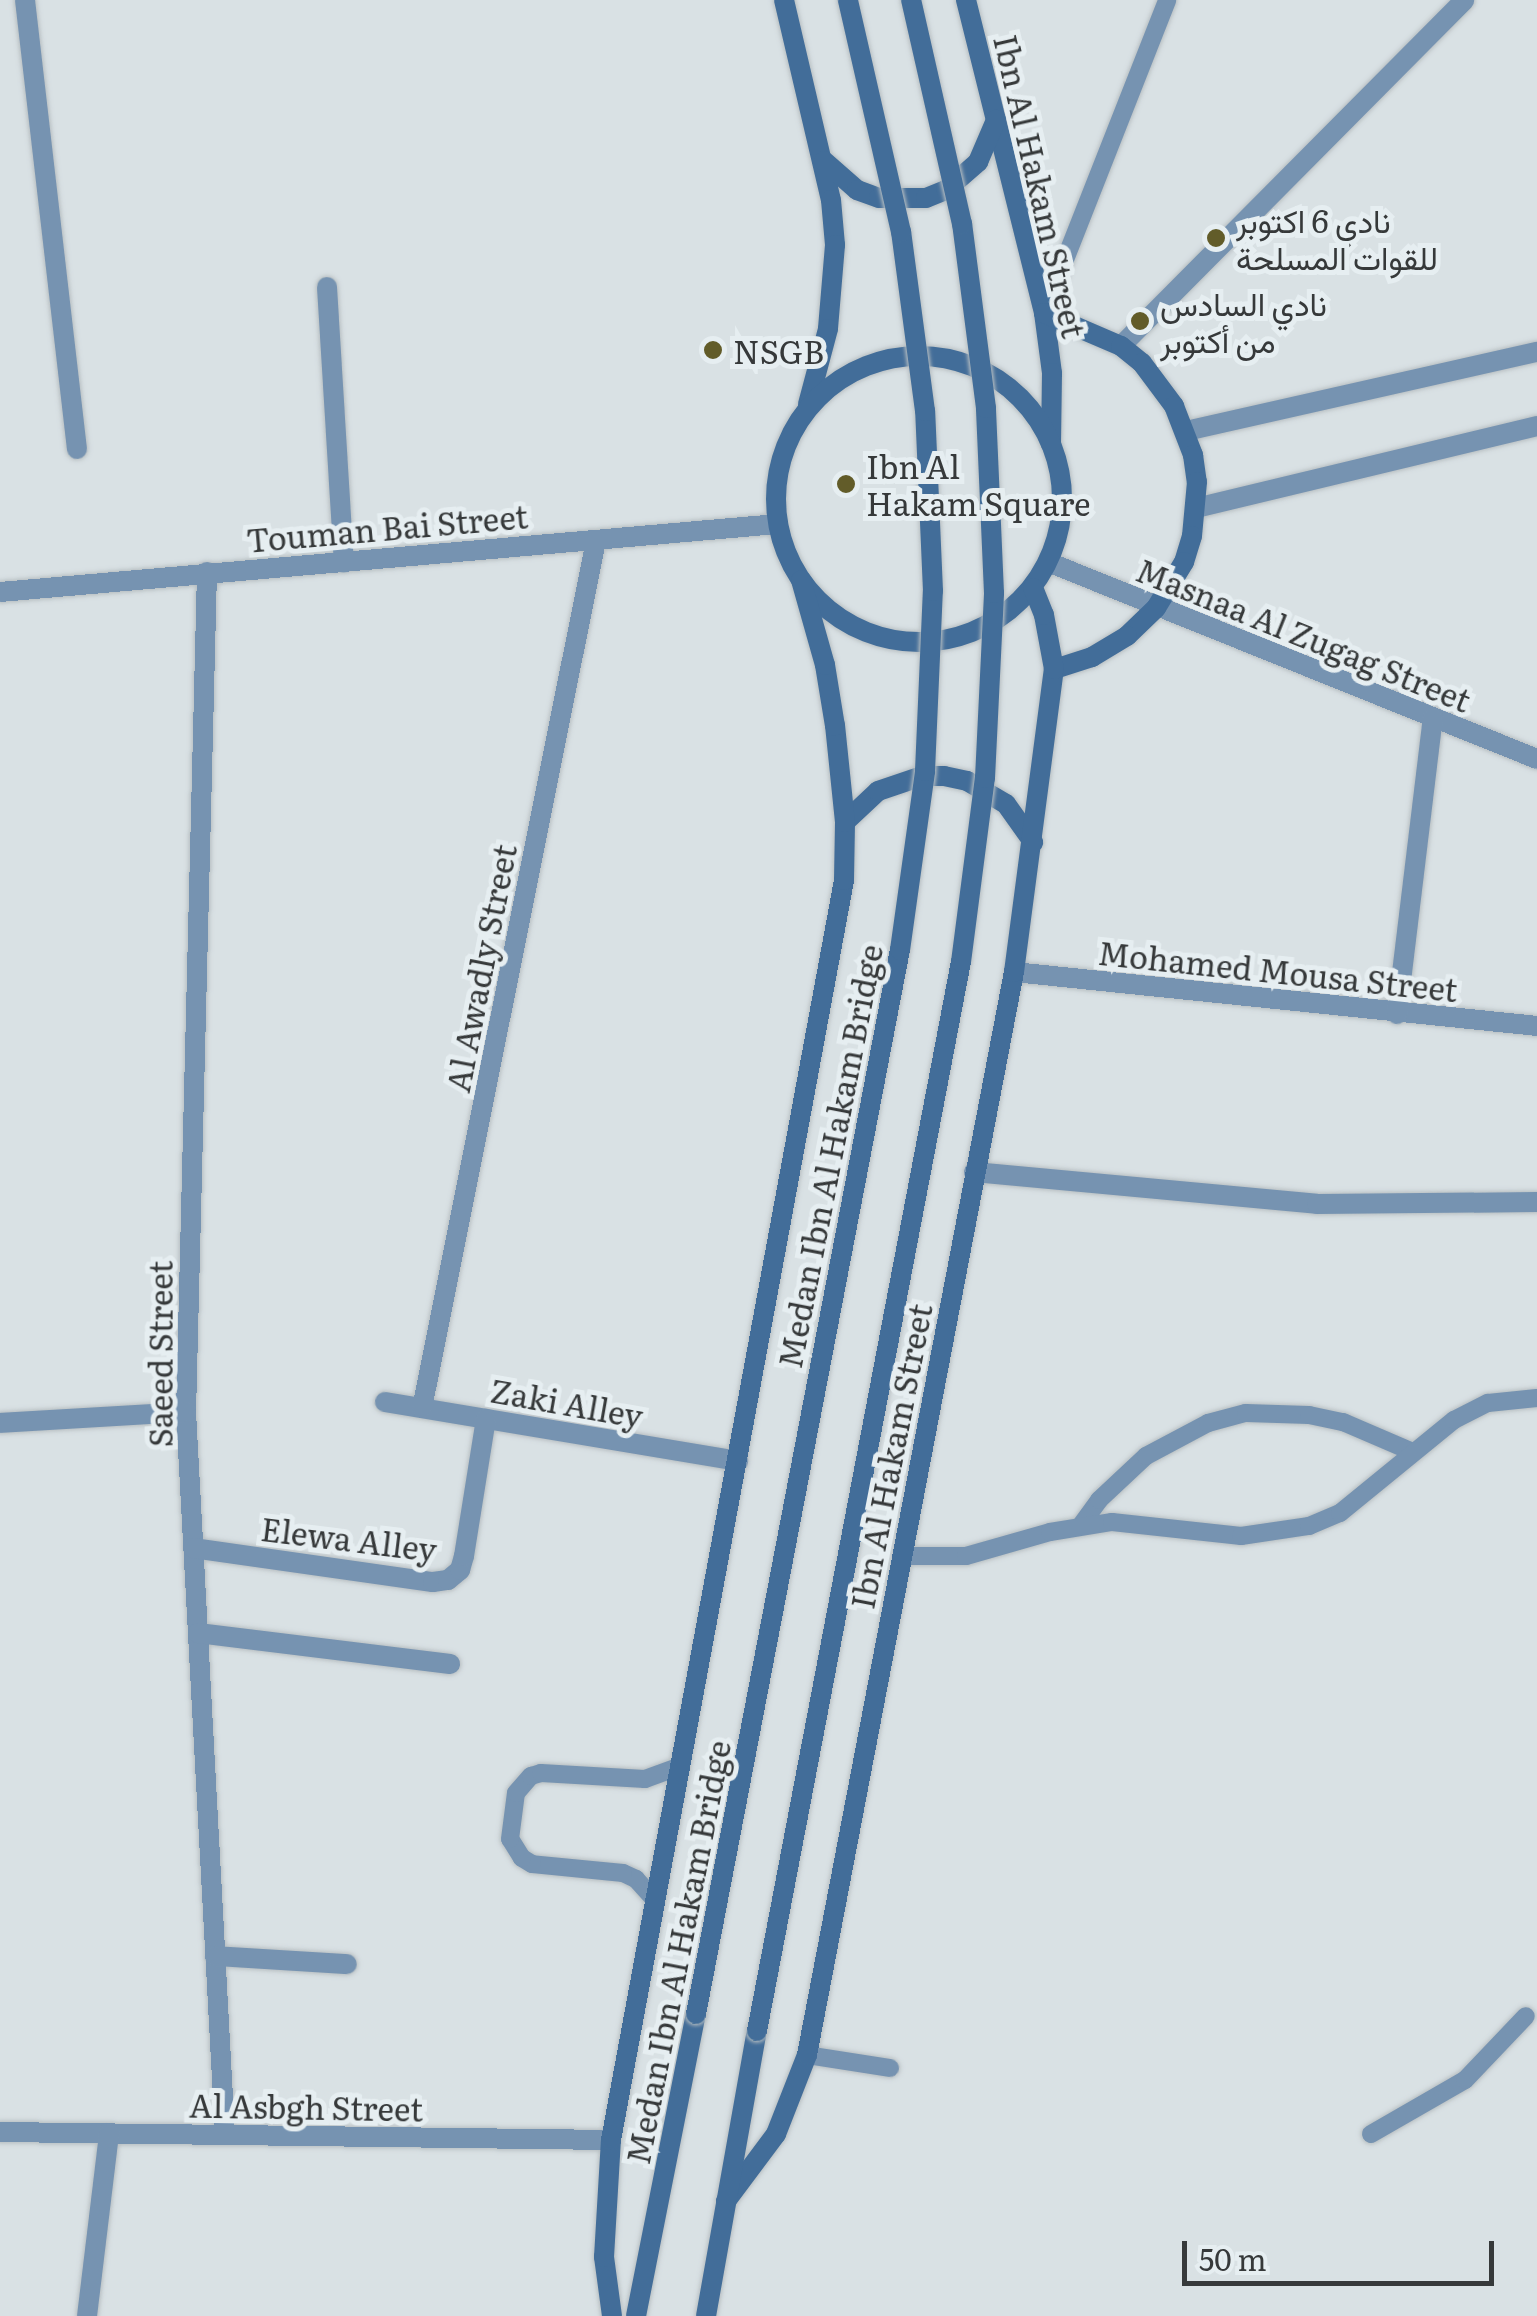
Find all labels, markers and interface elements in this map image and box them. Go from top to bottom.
street label: Ibn Al Hakam Street [987,31,1095,341]
place label: نادي 6 اكتوبر للقوات المسلحة [1236,201,1438,276]
marker: نادي 6 اكتوبر للقوات المسلحة [1205,227,1227,249]
place label: نادي السادس من أكتوبر [1160,284,1327,359]
marker: نادي السادس من أكتوبر [1129,310,1151,332]
place label: NSGB [733,331,824,369]
marker: NSGB [702,339,724,361]
place label: Ibn Al Hakam Square [866,447,1091,522]
marker: Ibn Al Hakam Square [835,473,857,495]
street label: Touman Bai Street [244,496,530,558]
street label: Masnaa Al Zugag Street [1131,549,1477,719]
street label: Al Awadly Street [437,841,523,1095]
street label: Mohamed Mousa Street [1096,932,1460,1008]
street label: Medan Ibn Al Hakam Bridge [769,941,889,1371]
street label: Saeed Street [140,1261,178,1447]
street label: Ibn Al Hakam Street [842,1300,938,1612]
street label: Zaki Alley [488,1370,646,1434]
street label: Elewa Alley [259,1508,439,1568]
street label: Medan Ibn Al Hakam Bridge [617,1737,737,2167]
street label: Al Asbgh Street [189,2085,423,2127]
scale bar [1187,2221,1500,2283]
text: 50 m [1199,2236,1267,2280]

